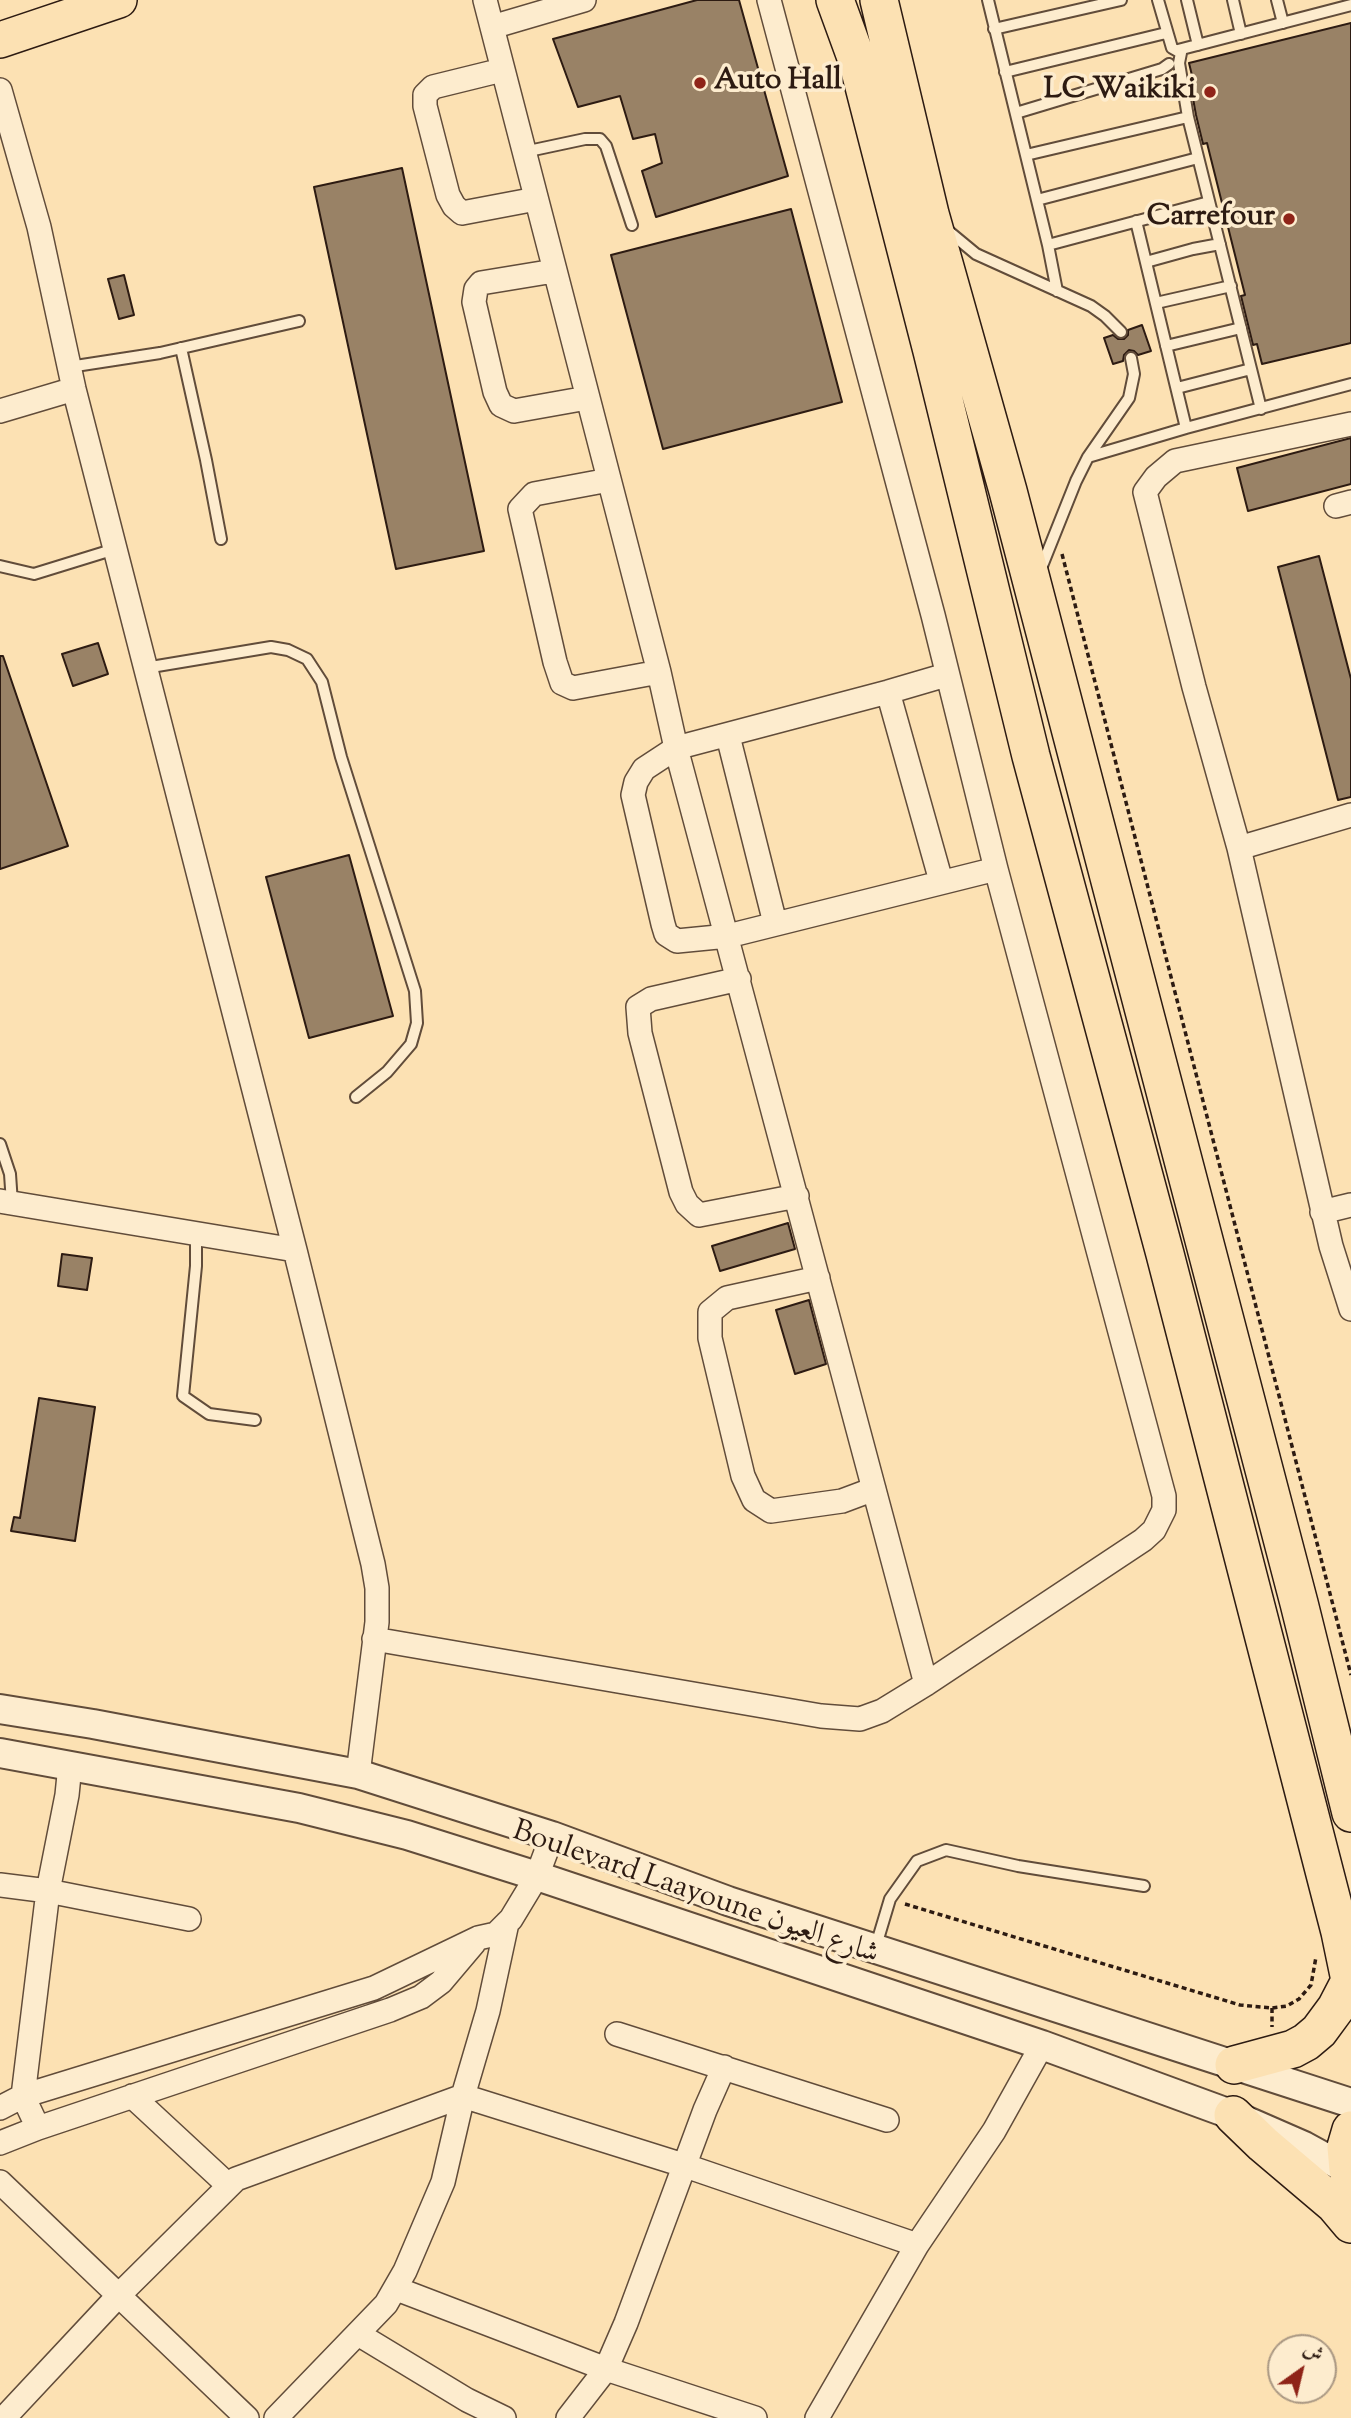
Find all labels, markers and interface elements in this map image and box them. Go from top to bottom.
place label: Auto Hall [714,65,842,101]
place label: LC Waikiki [1044,74,1196,110]
marker: Auto Hall [692,75,708,91]
marker: LC Waikiki [1202,84,1218,100]
place label: Carrefour [1147,201,1275,237]
marker: Carrefour [1281,211,1297,227]
street label: Boulevard Laayoune شارع العيون [507,1815,883,1975]
north arrow [1267,2334,1337,2404]
text: ش [1298,2336,1328,2369]

